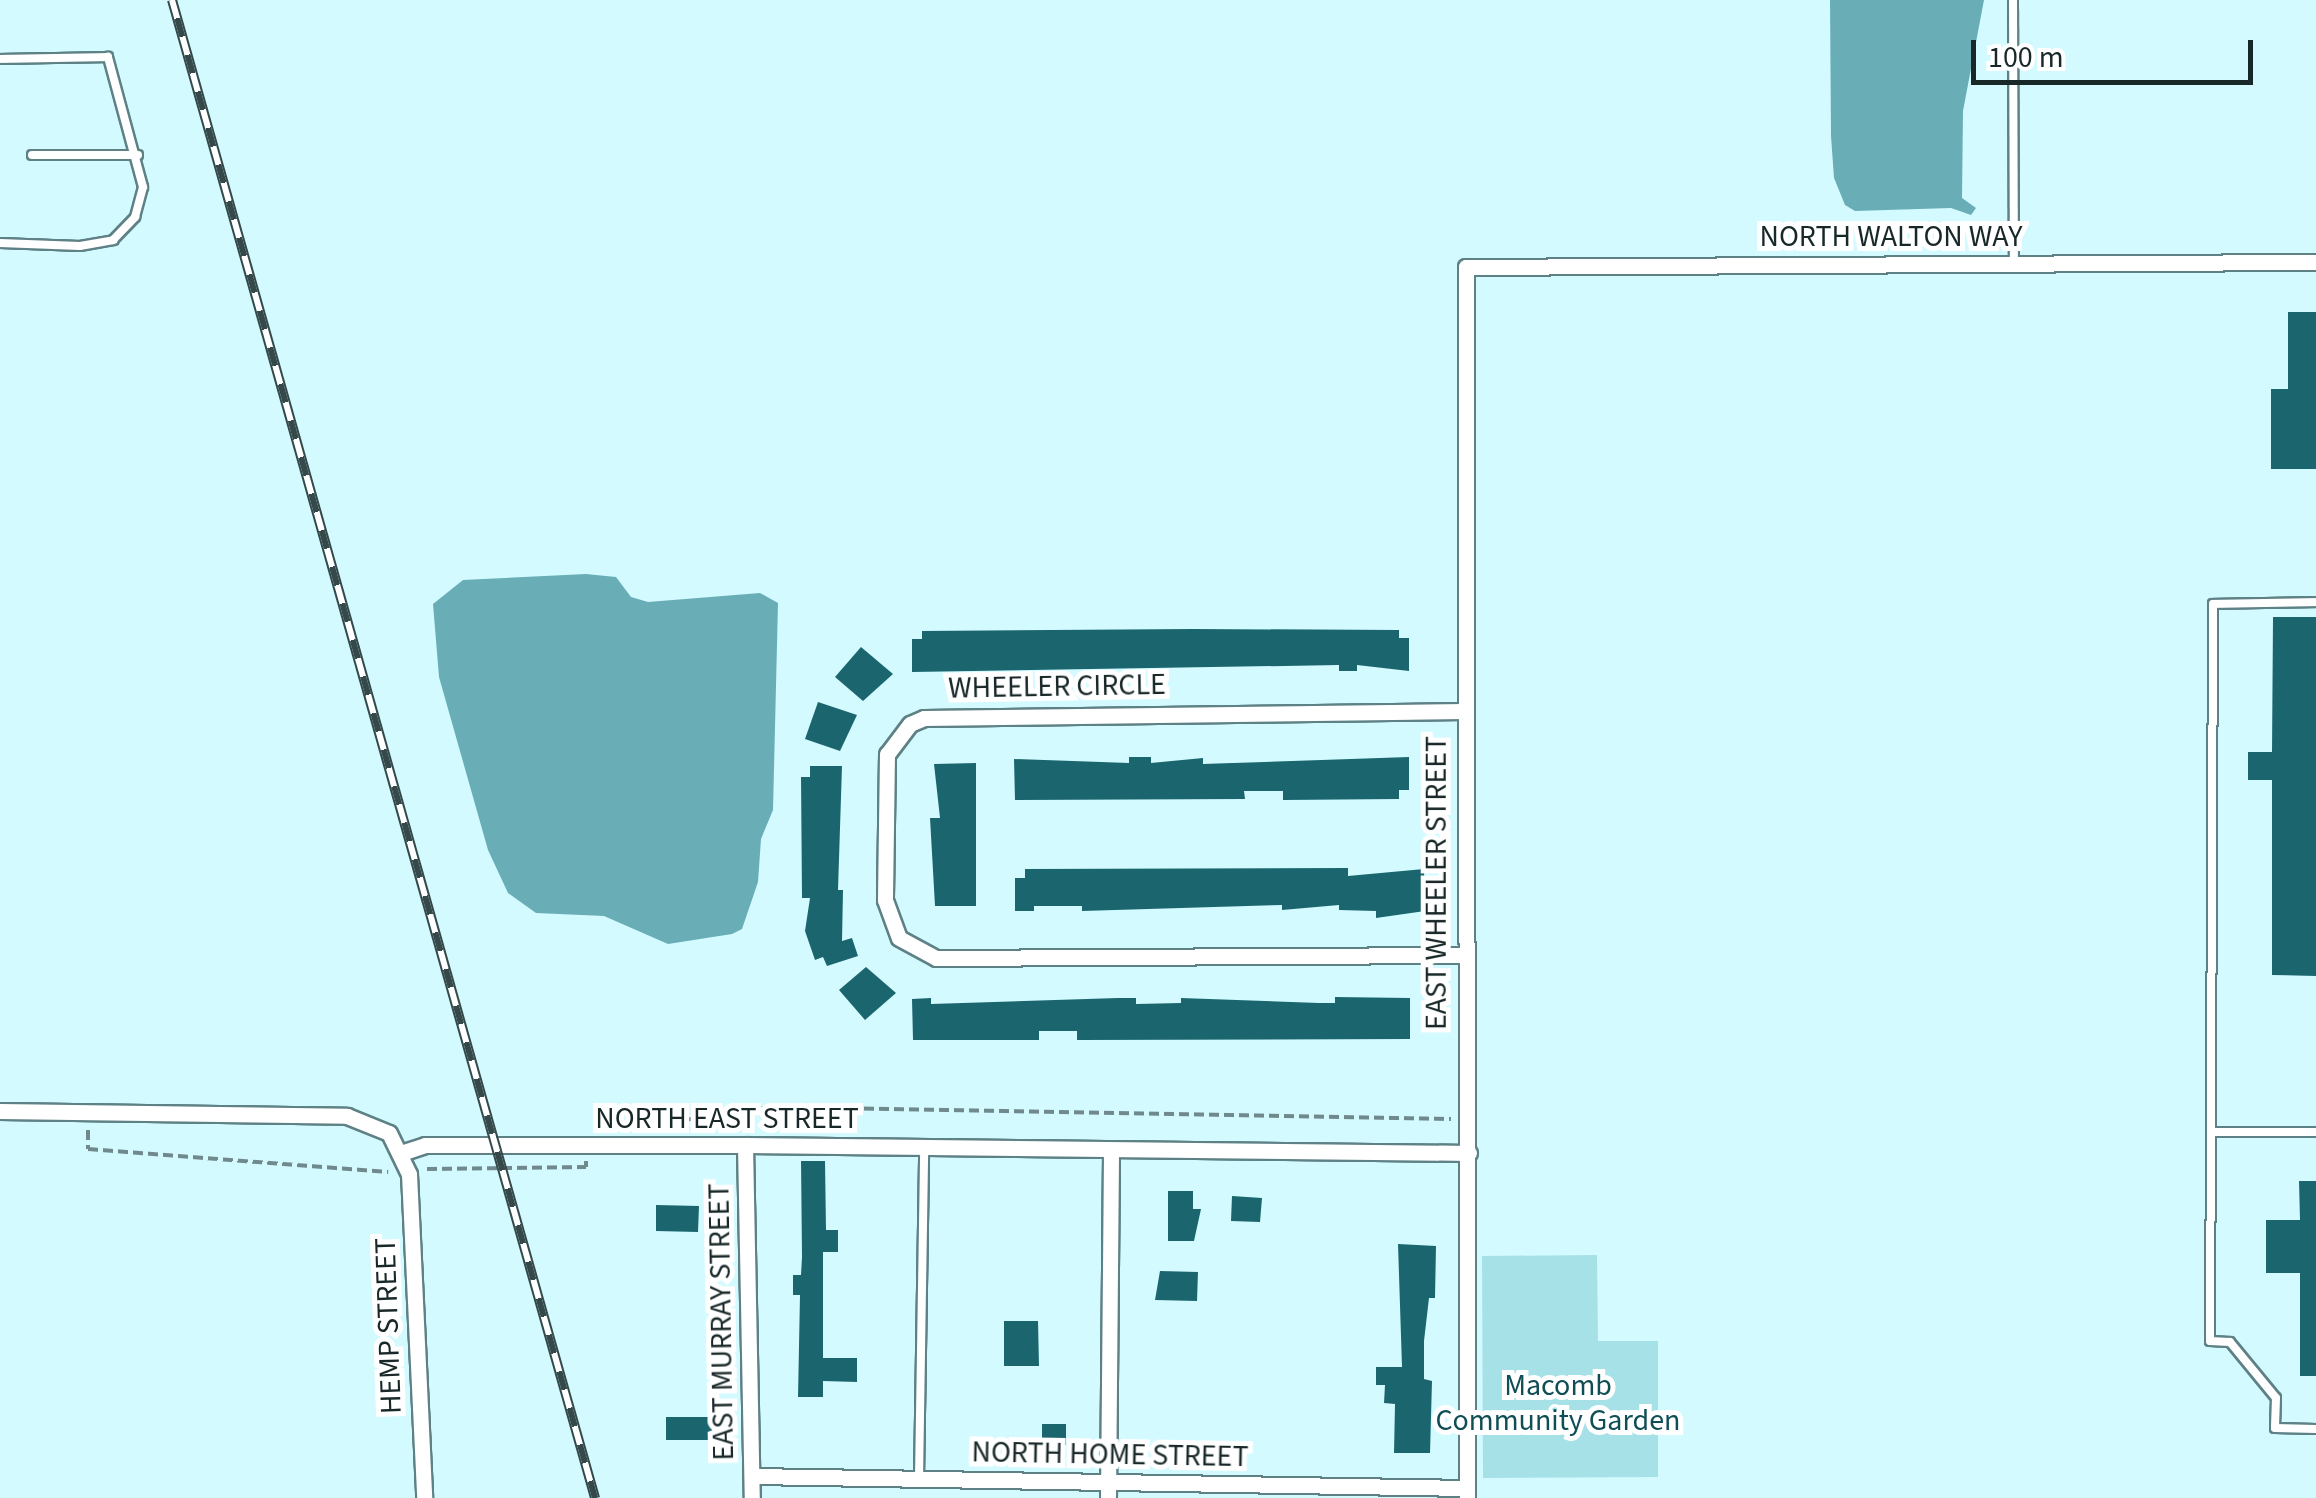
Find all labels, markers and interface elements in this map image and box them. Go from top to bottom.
scale bar [1976,20,2258,82]
text: 100 m [1988,36,2064,79]
street label: NORTH WALTON WAY [1760,219,2022,255]
street label: WHEELER CIRCLE [948,667,1166,707]
street label: EAST WHEELER STREET [1419,736,1455,1030]
street label: NORTH EAST STREET [595,1101,859,1137]
street label: EAST MURRAY STREET [702,1183,742,1461]
street label: HEMP STREET [368,1237,410,1415]
park label: Macomb Community Garden [1435,1368,1681,1438]
street label: NORTH HOME STREET [971,1435,1249,1475]

